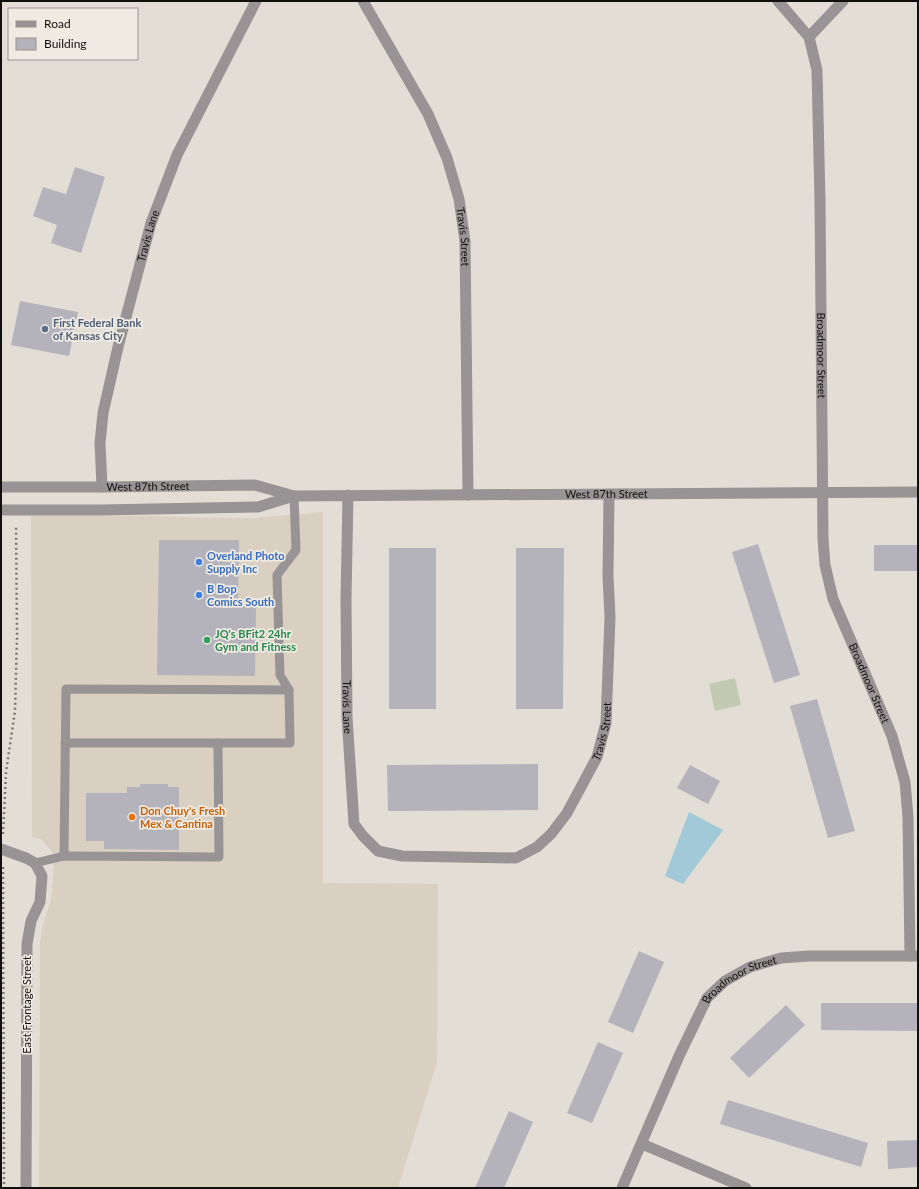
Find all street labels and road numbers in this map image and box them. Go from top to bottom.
street label: Travis Street [454,206,472,266]
street label: Travis Lane [134,208,162,263]
street label: Broadmoor Street [815,313,829,399]
street label: West 87th Street [106,479,190,493]
street label: West 87th Street [565,487,648,500]
street label: Broadmoor Street [847,641,893,725]
street label: Travis Lane [341,680,355,734]
street label: Travis Street [589,702,613,763]
street label: Broadmoor Street [698,953,778,1005]
street label: East Frontage Street [20,956,33,1054]

